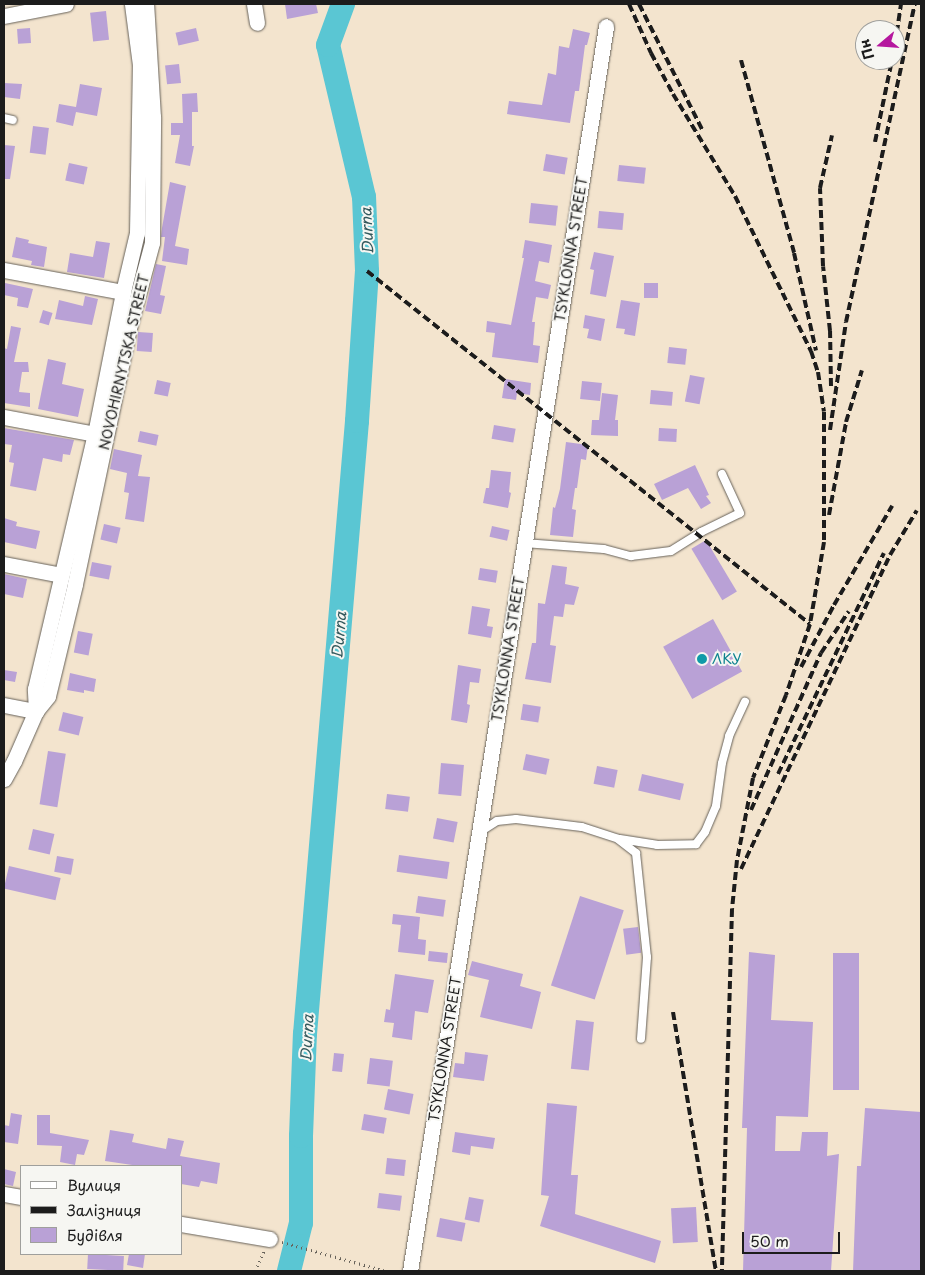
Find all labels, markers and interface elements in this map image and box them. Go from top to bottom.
north arrow [855,20,905,70]
text: Пн [853,37,879,62]
street label: TSYKLONNA STREET [551,175,591,323]
water label: Durna [356,207,376,255]
street label: NOVOHIRNYTSKA STREET [95,271,153,453]
street label: TSYKLONNA STREET [488,575,528,723]
water label: Durna [327,611,349,659]
place label: ЛКУ [712,651,741,667]
marker: ЛКУ [696,653,708,665]
street label: TSYKLONNA STREET [425,975,465,1123]
water label: Durna [296,1014,316,1062]
legend [20,1165,182,1255]
text: Вулиця [67,1173,121,1196]
text: Залізниця [67,1198,141,1221]
scale bar [745,1222,842,1254]
text: Будівля [67,1223,123,1246]
text: 50 m [750,1229,789,1252]

